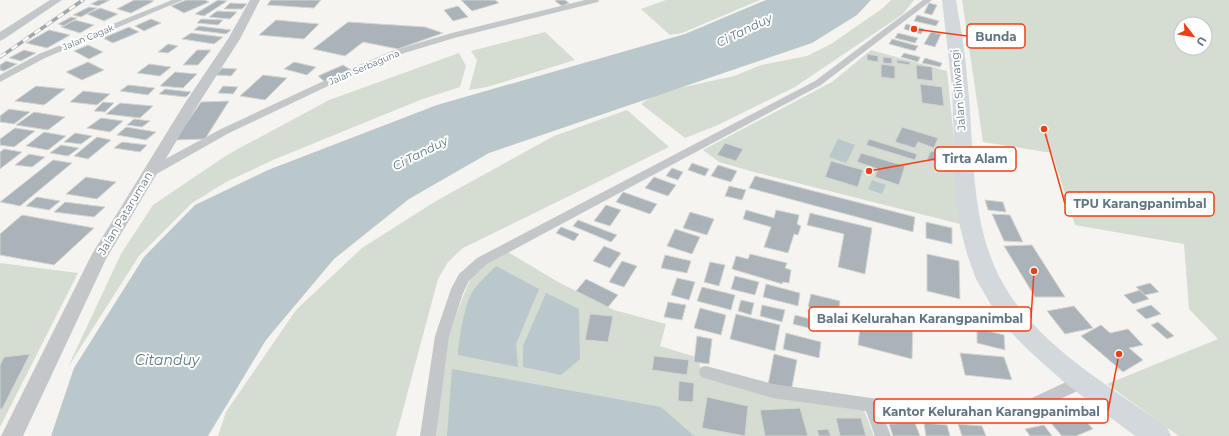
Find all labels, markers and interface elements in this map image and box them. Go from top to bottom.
water label: Ci Tanduy [714,9,776,50]
north arrow [1173,16,1213,56]
street label: Jalan Cagak [60,21,116,53]
callout: Bunda [967,24,1025,48]
text: Bunda [975,29,1017,44]
text: U [1193,34,1210,48]
street label: Jalan Serbaguna [326,47,401,87]
street label: Jalan Siliwangi [947,49,969,132]
water label: Ci Tanduy [390,132,452,173]
callout: Tirta Alam [935,147,1016,171]
text: Tirta Alam [943,151,1007,166]
street label: Jalan Pataruman [94,169,155,258]
callout: TPU Karangpanimbal [1065,192,1214,216]
text: TPU Karangpanimbal [1073,196,1207,211]
callout: Balai Kelurahan Karangpanimbal [809,307,1031,331]
text: Balai Kelurahan Karangpanimbal [817,311,1023,326]
water label: Citanduy [135,351,201,369]
callout: Kantor Kelurahan Karangpanimbal [874,399,1108,423]
text: Kantor Kelurahan Karangpanimbal [882,404,1100,419]

